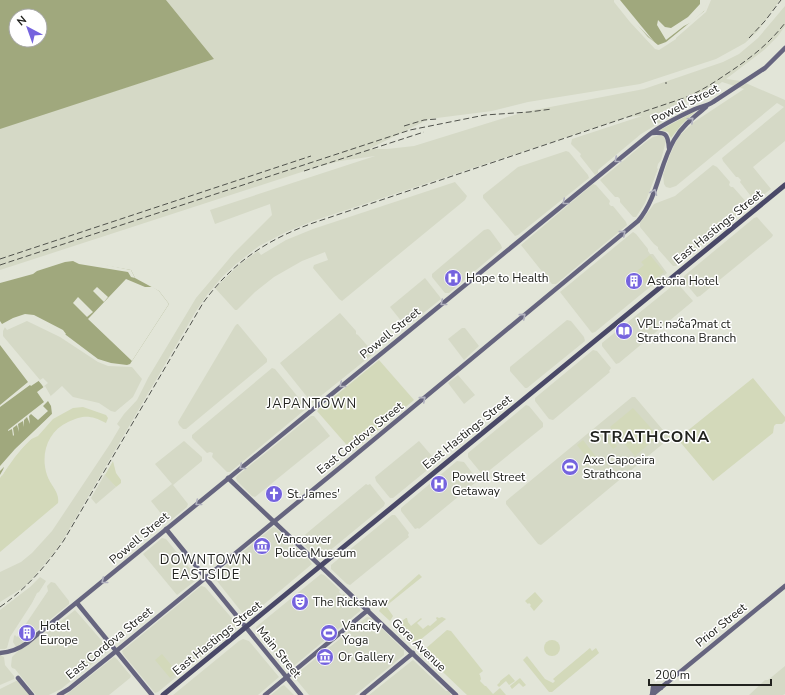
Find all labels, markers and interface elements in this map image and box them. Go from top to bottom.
north arrow [8,8,48,48]
text: N [14,12,30,29]
street label: Powell Street [649,80,722,128]
one-way arrow [686,117,694,124]
one-way arrow [615,155,622,162]
street label: East Hastings Street [670,186,766,268]
one-way arrow [650,189,658,196]
one-way arrow [562,198,570,205]
one-way arrow [619,231,626,238]
hospital icon: Hope to Health [443,268,463,288]
place label: Hope to Health [466,270,549,286]
building icon: Astoria Hotel [624,271,644,291]
place label: Astoria Hotel [647,273,719,289]
one-way arrow [440,298,447,305]
street label: Powell Street [357,303,424,362]
one-way arrow [519,314,526,321]
place label: VPL: nə́c̓aʔmat ct Strathcona Branch [636,316,736,346]
library icon: VPL: nə́c̓aʔmat ct Strathcona Branch [614,321,634,341]
one-way arrow [340,380,347,387]
street label: East Hastings Street [419,391,515,473]
district label: JAPANTOWN [266,395,357,413]
one-way arrow [419,397,426,404]
street label: East Cordova Street [314,398,407,478]
district label: STRATHCONA [590,426,710,448]
place label: Axe Capoeira Strathcona [583,452,655,482]
sports icon: Axe Capoeira Strathcona [560,457,580,477]
one-way arrow [239,463,246,470]
place label: Powell Street Getaway [452,469,526,499]
hospital icon: Powell Street Getaway [429,474,449,494]
church icon: St. James' [264,484,284,504]
place label: St. James' [287,486,340,502]
one-way arrow [196,498,203,505]
street label: Powell Street [106,508,173,568]
place label: Vancouver Police Museum [274,531,356,561]
museum icon: Vancouver Police Museum [252,536,272,556]
district label: DOWNTOWN EASTSIDE [160,551,252,584]
one-way arrow [101,576,109,583]
theatre icon: The Rickshaw [290,592,310,612]
place label: The Rickshaw [313,594,388,610]
street label: East Hastings Street [169,597,265,679]
street label: Prior Street [692,599,750,651]
street label: East Cordova Street [63,603,156,683]
street label: Gore Avenue [388,615,450,675]
place label: Hotel Europe [40,618,78,648]
place label: Vancity Yoga [341,618,382,648]
building icon: Hotel Europe [17,623,37,643]
street label: Main Street [253,623,305,682]
sports icon: Vancity Yoga [319,623,339,643]
museum icon: Or Gallery [315,647,335,667]
place label: Or Gallery [338,649,395,665]
scale bar [649,661,771,687]
text: 200 m [655,667,690,683]

